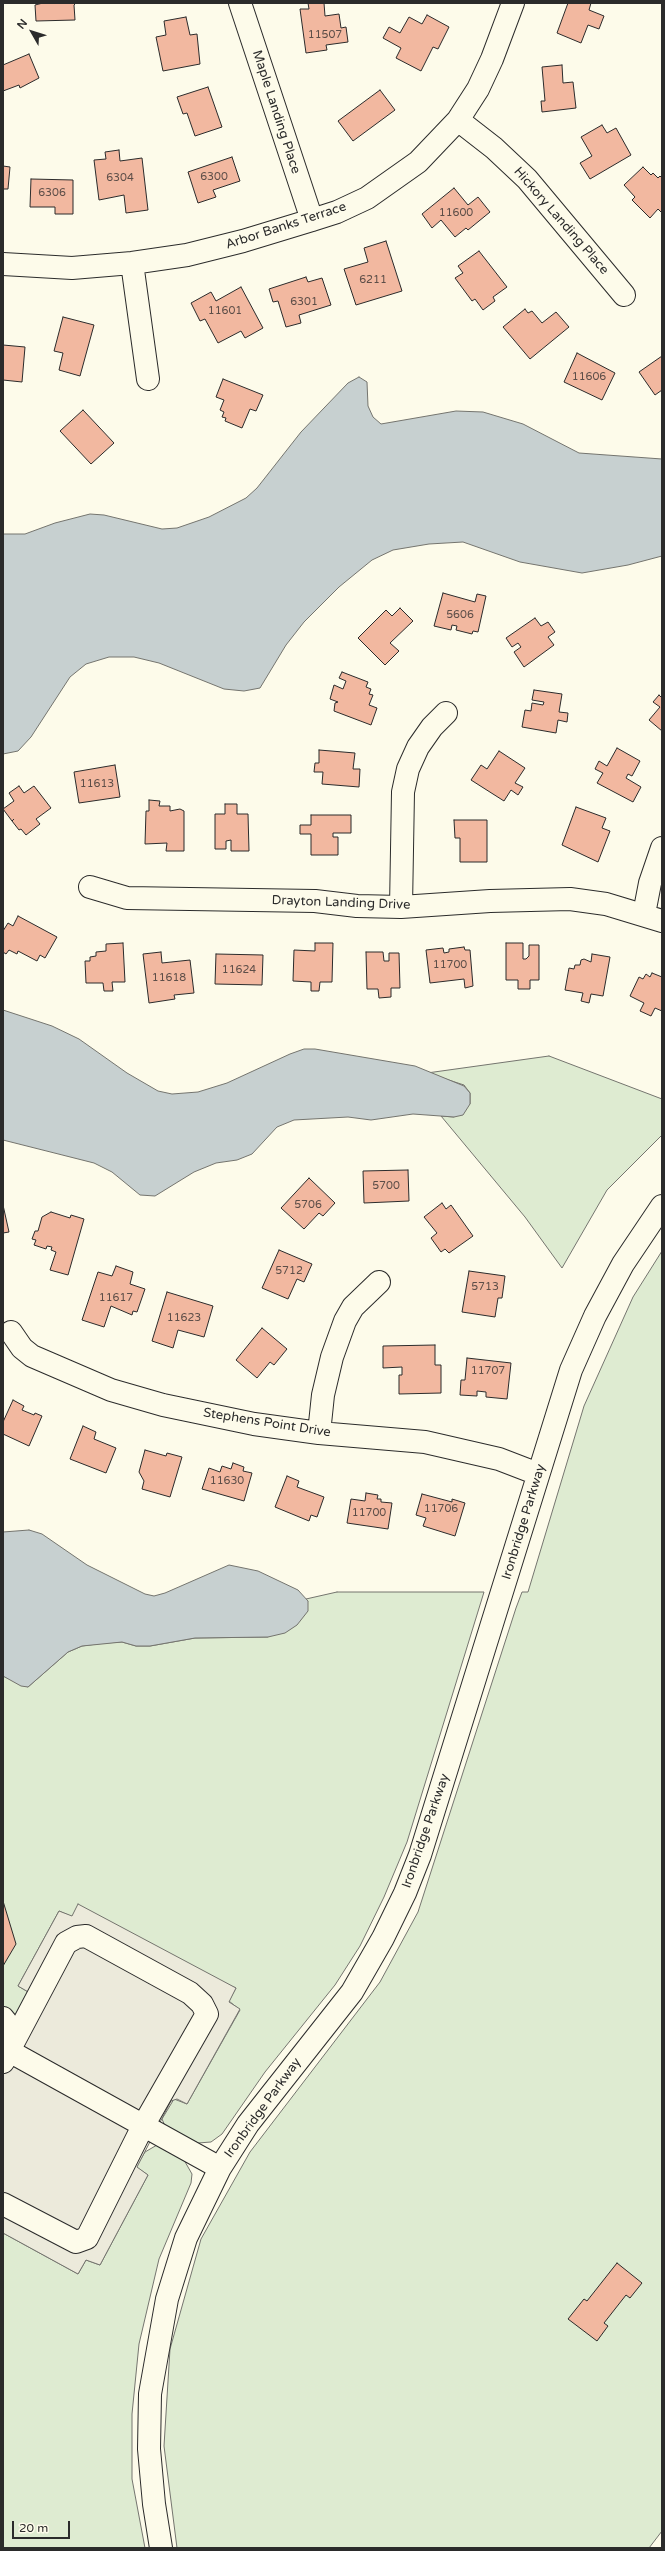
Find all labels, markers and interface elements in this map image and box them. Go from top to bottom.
north arrow [12,12,52,52]
text: N [14,17,30,32]
house number: 11507 [308,28,342,42]
street label: Maple Landing Place [249,48,303,176]
street label: Hickory Landing Place [510,164,612,278]
house number: 6300 [200,170,228,184]
house number: 6304 [106,171,134,185]
house number: 6306 [38,186,66,200]
street label: Arbor Banks Terrace [224,199,348,253]
house number: 11600 [439,206,473,220]
house number: 6211 [359,273,387,287]
house number: 6301 [290,295,318,309]
house number: 11601 [208,304,242,318]
house number: 11606 [572,370,606,384]
house number: 5606 [446,608,474,622]
house number: 11613 [80,777,114,791]
street label: Drayton Landing Drive [271,893,411,913]
house number: 11700 [433,958,467,972]
house number: 11624 [222,963,256,977]
house number: 11618 [152,971,186,985]
house number: 5700 [372,1179,400,1193]
house number: 5706 [294,1198,322,1212]
house number: 5712 [275,1264,303,1278]
house number: 5713 [471,1280,499,1294]
house number: 11617 [99,1291,133,1305]
house number: 11623 [167,1311,201,1325]
house number: 11707 [471,1364,505,1378]
street label: Stephens Point Drive [202,1405,332,1441]
street label: Ironbridge Parkway [499,1462,549,1582]
house number: 11630 [210,1474,244,1488]
house number: 11706 [424,1502,458,1516]
house number: 11700 [352,1506,386,1520]
street label: Ironbridge Parkway [399,1772,453,1890]
street label: Ironbridge Parkway [221,2055,305,2161]
scale bar [14,2513,72,2539]
text: 20 m [19,2521,48,2535]

